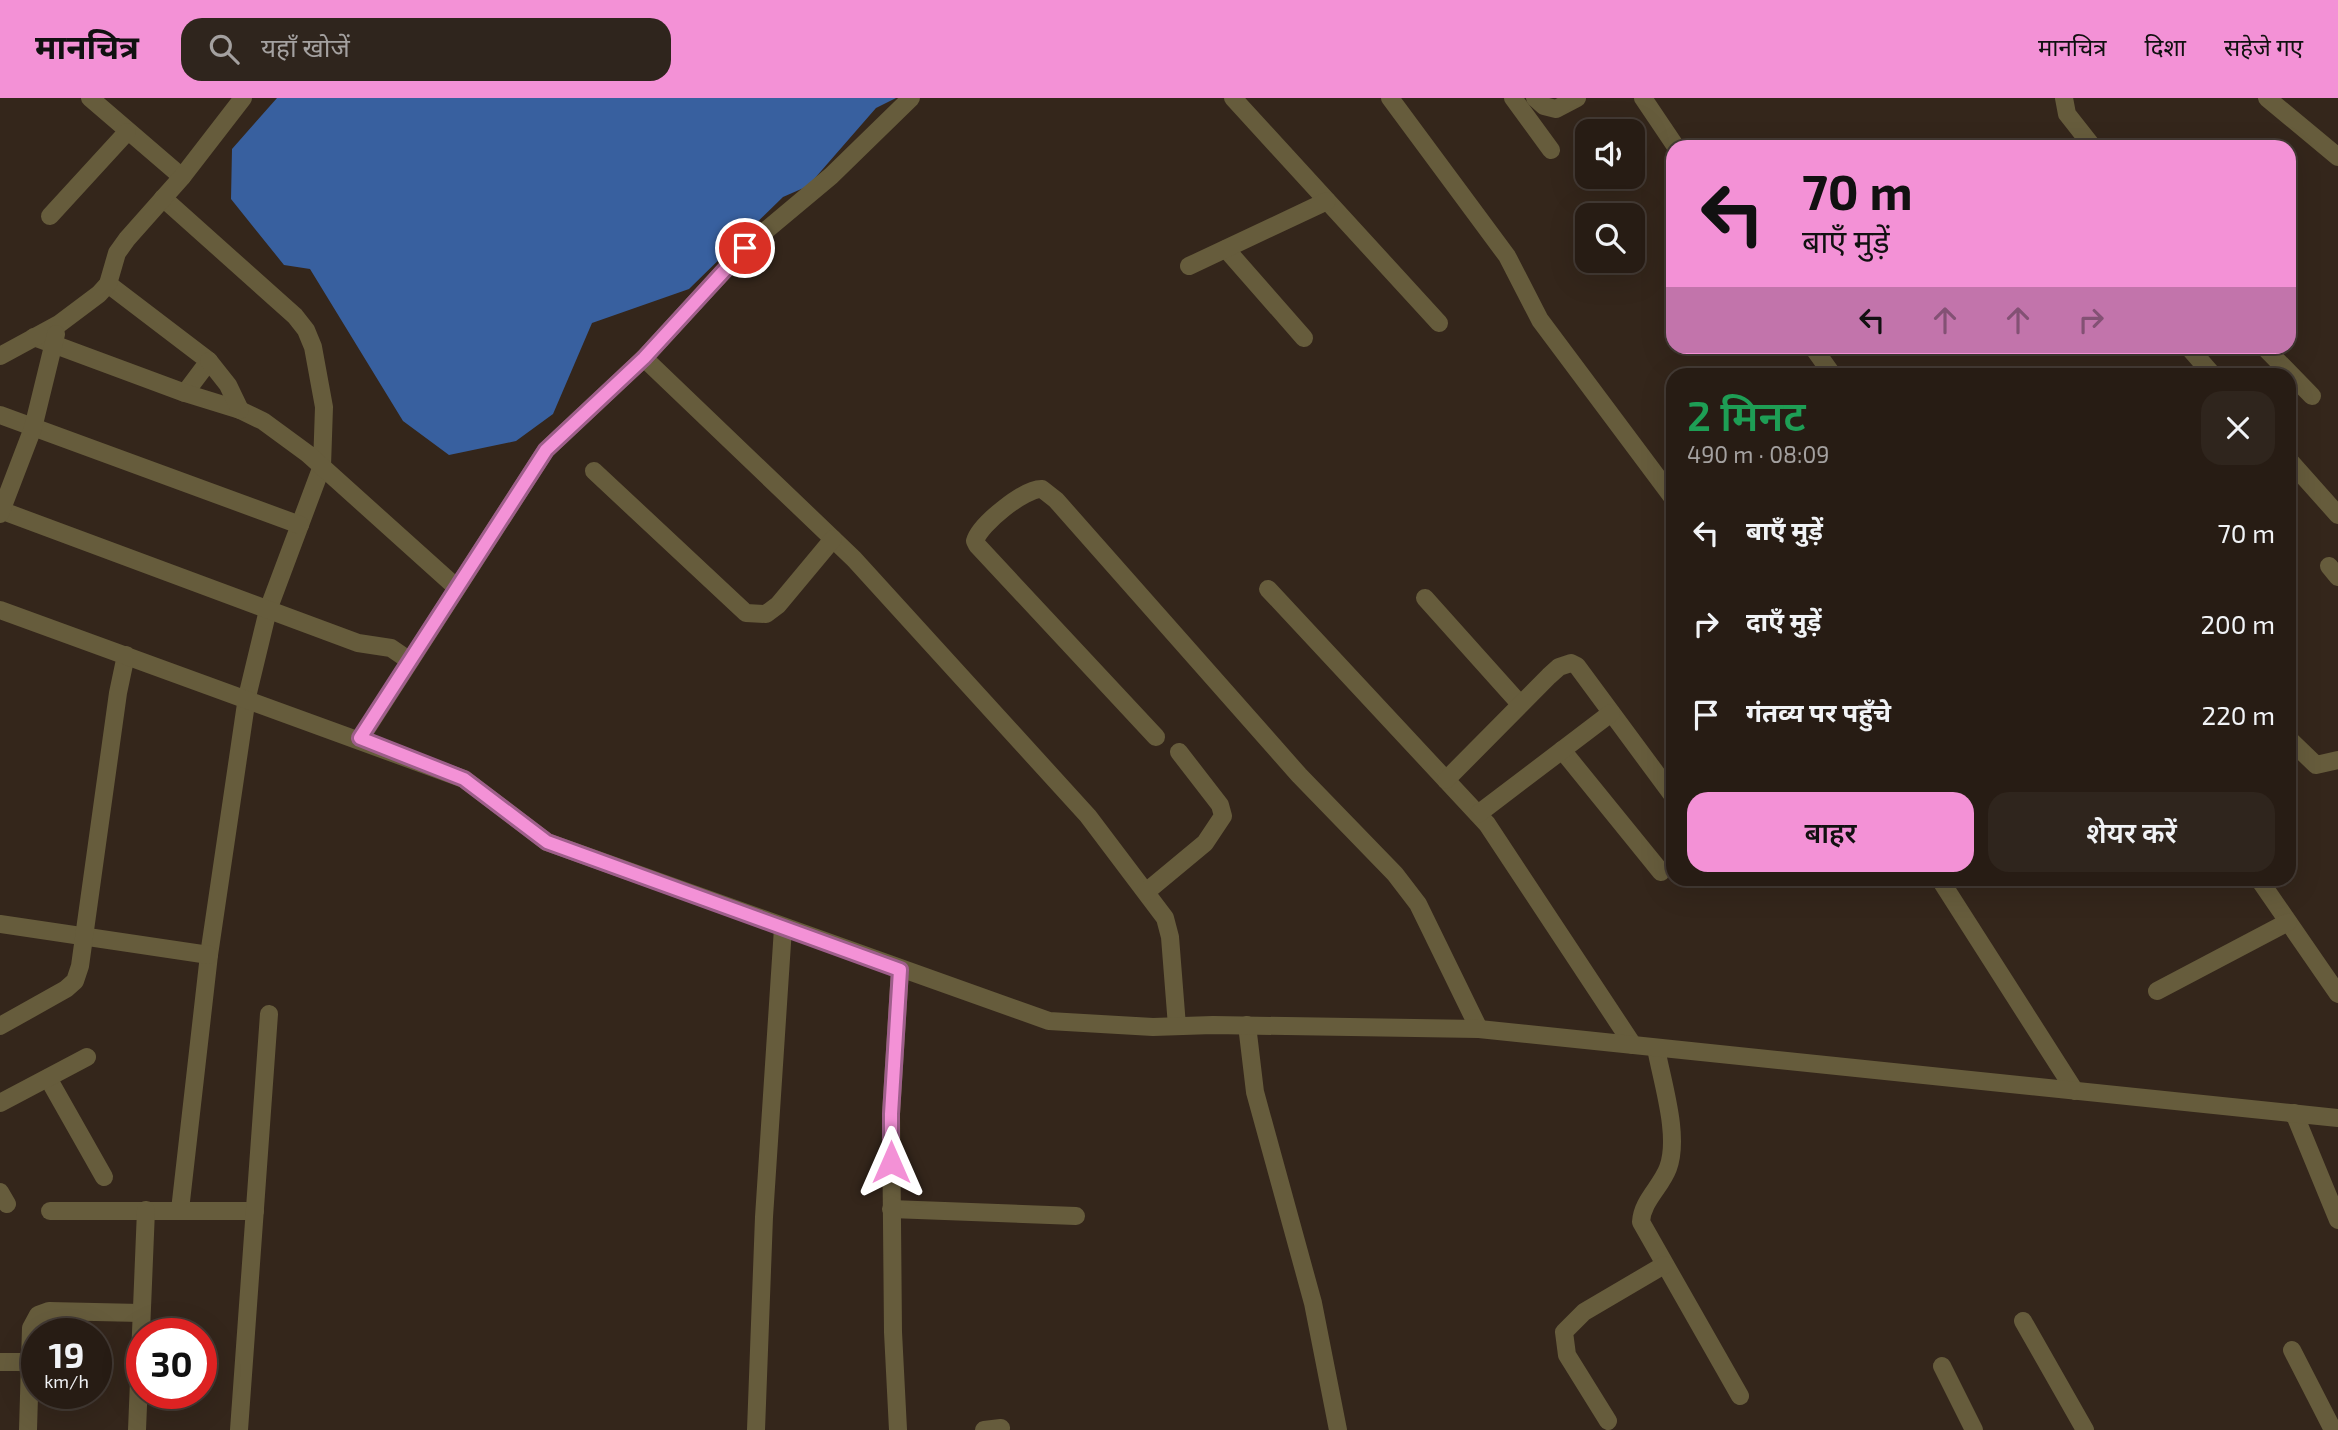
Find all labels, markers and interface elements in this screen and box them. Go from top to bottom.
search box [181,18,671,81]
text: मानचित्र [35,26,139,66]
icon: search [205,30,243,68]
text: यहाँ खोजें [261,31,350,62]
text: मानचित्र [2038,32,2107,61]
text: दिशा [2145,32,2186,61]
text: सहेजे गए [2224,32,2303,61]
map controls [1575,119,1645,273]
button: sound [1575,119,1645,189]
text: 70 m [1802,161,1913,220]
icon: left [1687,168,1778,259]
button: search [1575,203,1645,273]
pin [715,218,775,278]
text: बाएँ मुड़ें [1802,221,1890,259]
icon: arrive [726,229,764,267]
icon: left [1853,301,1891,339]
icon: ahead [1926,301,1964,339]
icon: ahead [1999,301,2037,339]
icon: right [2072,301,2110,339]
text: 2 मिनट [1687,389,1806,439]
button: close [2201,391,2275,465]
text: 490 m · 08:09 [1687,440,1829,468]
icon: left [1687,514,1725,552]
text: बाएँ मुड़ें [1746,514,1823,545]
text: 70 m [2217,517,2275,548]
icon: right [1687,605,1725,643]
text: दाएँ मुड़ें [1746,605,1821,636]
text: 200 m [2200,608,2275,639]
icon: arrive [1687,696,1725,734]
text: गंतव्य पर पहुँचे [1746,696,1891,727]
text: 220 m [2202,699,2275,730]
button: बाहर [1687,792,1974,872]
button: शेयर करें [1988,792,2275,872]
position arrow [854,1125,928,1199]
speed limit sign: 30 [126,1318,217,1409]
text: 19 [49,1333,84,1375]
text: km/h [44,1370,89,1392]

